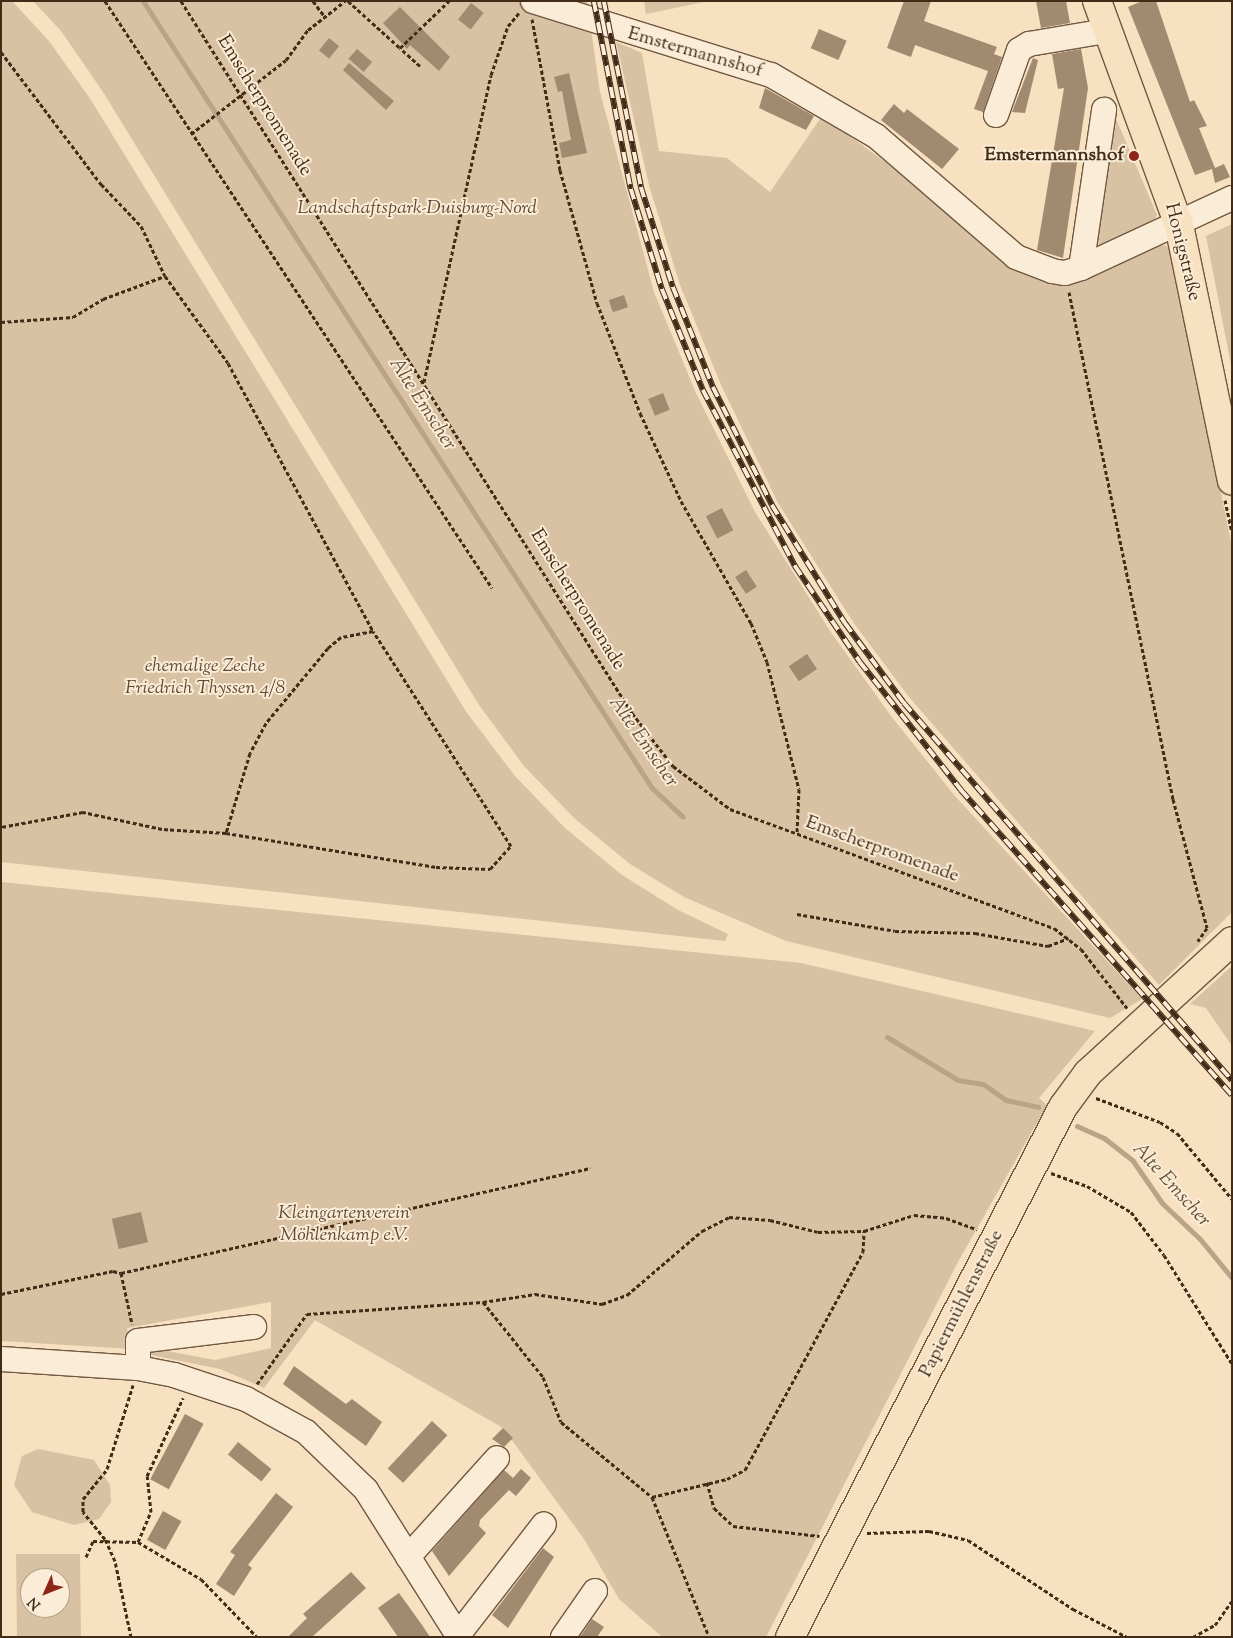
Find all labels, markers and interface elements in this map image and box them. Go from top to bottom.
street label: Emstermannshof [625,23,765,83]
street label: Emscherpromenade [212,31,316,181]
place label: Emstermannshof [985,145,1124,167]
marker: Emstermannshof [1128,150,1140,162]
park label: Landschaftspark-Duisburg-Nord [297,198,537,220]
street label: Honigstraße [1159,201,1205,303]
water label: Alte Emscher [383,353,461,455]
street label: Emscherpromenade [525,525,629,675]
park label: ehemalige Zeche Friedrich Thyssen 4/8 [125,656,285,700]
water label: Alte Emscher [603,692,683,792]
street label: Emscherpromenade [802,812,962,888]
water label: Alte Emscher [1127,1138,1215,1232]
park label: Kleingartenverein Möhlenkamp e.V. [278,1203,410,1247]
street label: Papiermühlenstraße [915,1226,1009,1382]
north arrow [20,1568,70,1618]
text: N [24,1592,46,1614]

